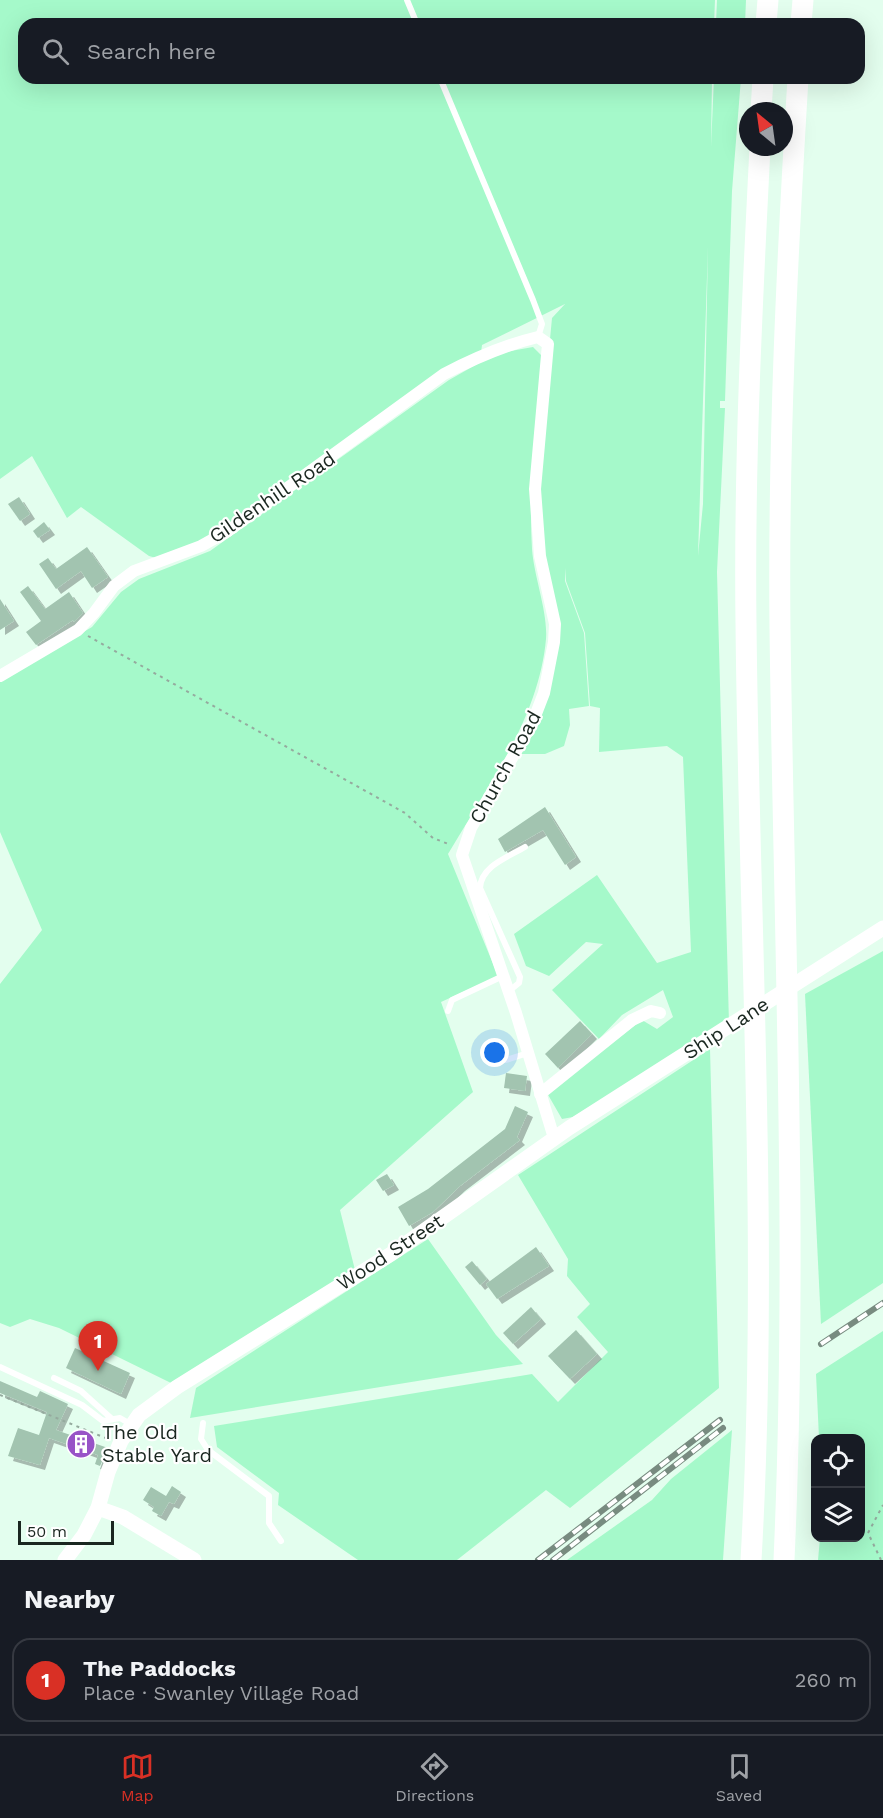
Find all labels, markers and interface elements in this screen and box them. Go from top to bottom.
search box [18,18,865,84]
icon: search [39,35,72,68]
text: Search here [87,39,216,64]
north arrow [739,102,793,156]
street label: Gildenhill Road [204,446,340,548]
street label: Church Road [464,706,546,828]
street label: Ship Lane [679,991,773,1065]
your location [480,1038,509,1067]
street label: Wood Street [332,1208,448,1295]
pin: 1 [78,1322,118,1371]
place label: The Old Stable Yard [102,1420,212,1467]
building icon: The Old Stable Yard [65,1428,97,1460]
map controls [811,1434,865,1542]
button: locate [811,1434,865,1488]
button: layers [811,1488,865,1542]
scale bar [18,1518,114,1546]
text: 50 m [27,1522,67,1541]
text: Nearby [24,1584,115,1614]
text: The Paddocks [83,1656,236,1681]
text: 1 [41,1668,50,1692]
text: 260 m [795,1668,857,1692]
text: Place · Swanley Village Road [83,1681,359,1705]
tab: Map [121,1750,154,1805]
tab: Directions [395,1750,474,1805]
tab: Saved [716,1750,762,1805]

